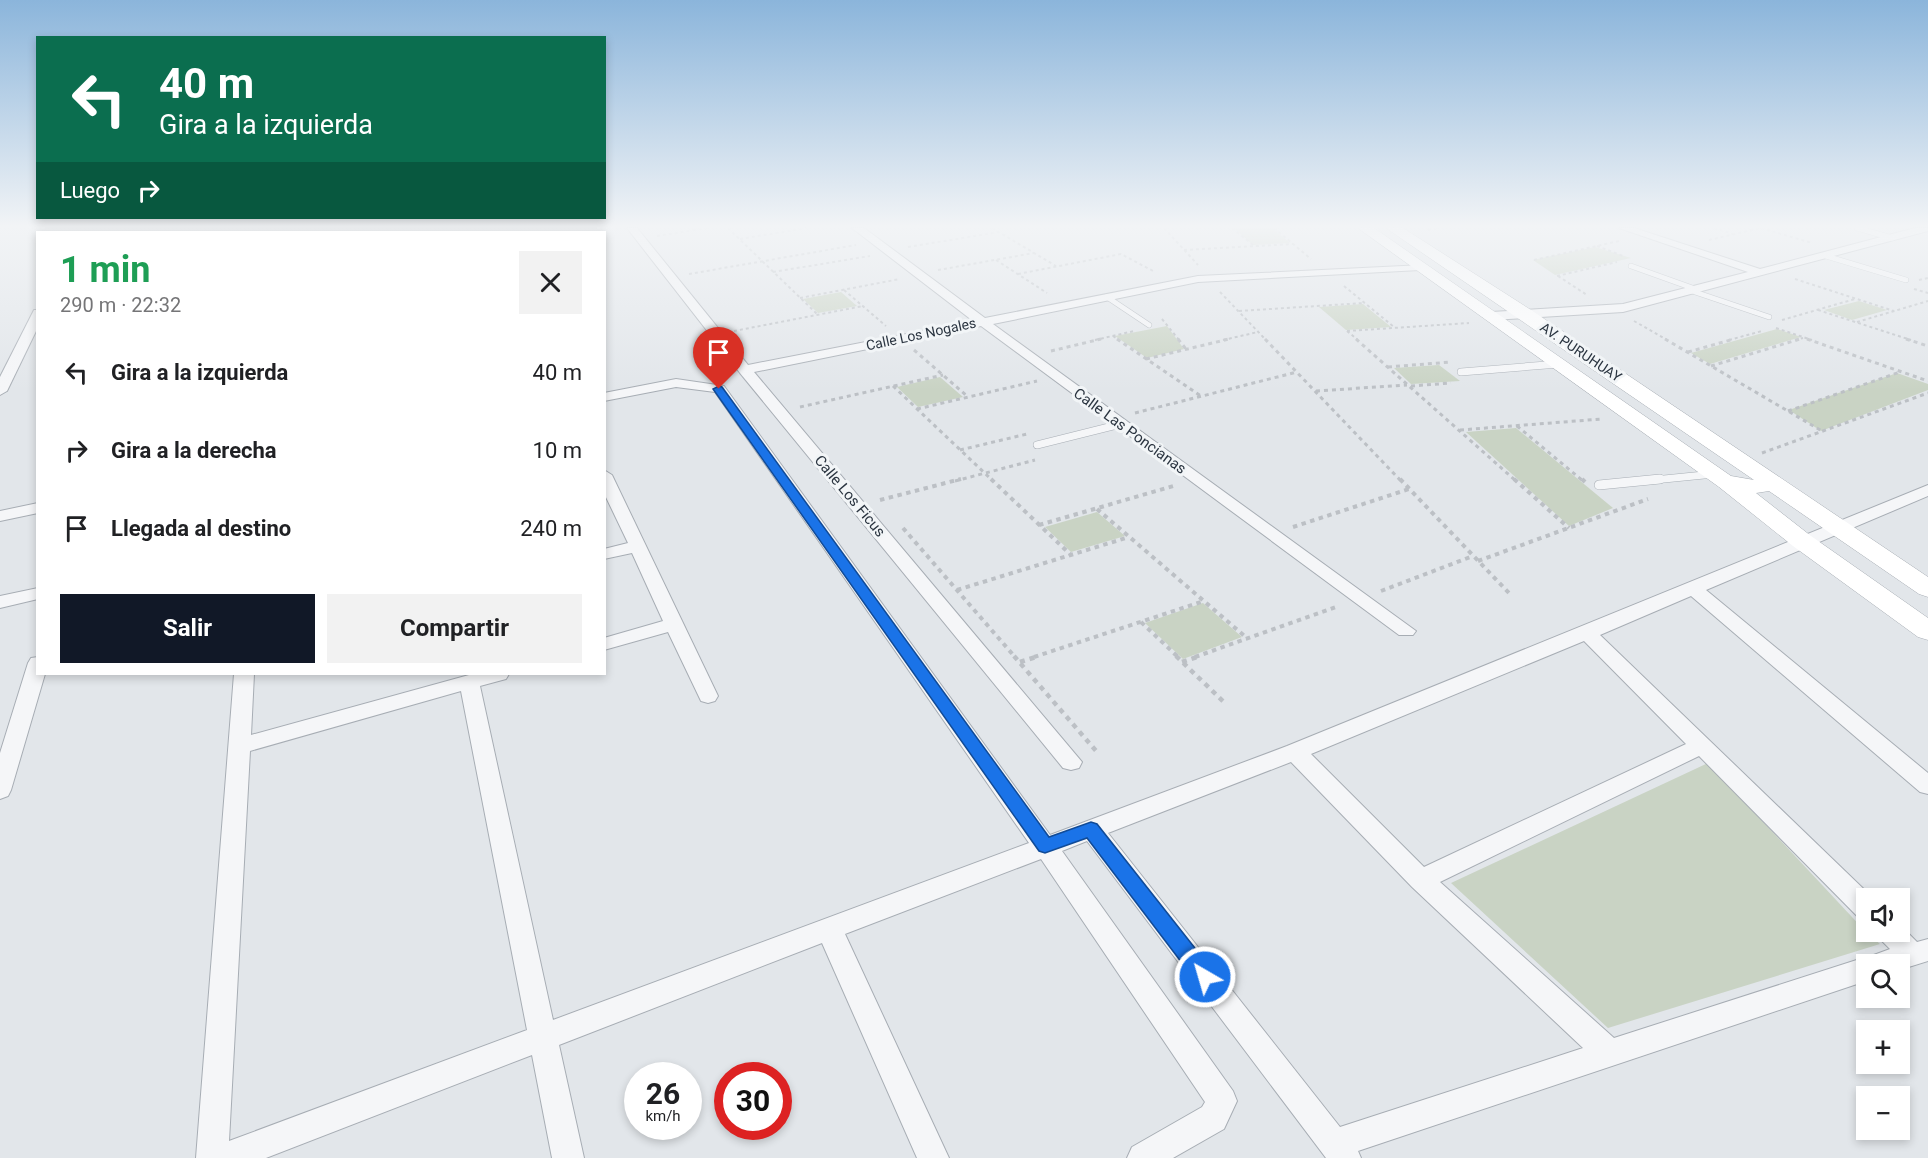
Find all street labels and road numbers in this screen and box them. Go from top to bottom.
street label: Calle Los Nogales [864,315,978,353]
street label: AV. PURUHUAY [1537,319,1625,385]
street label: Calle Las Poncianas [1070,384,1190,478]
street label: Calle Los Ficus [811,452,889,540]

